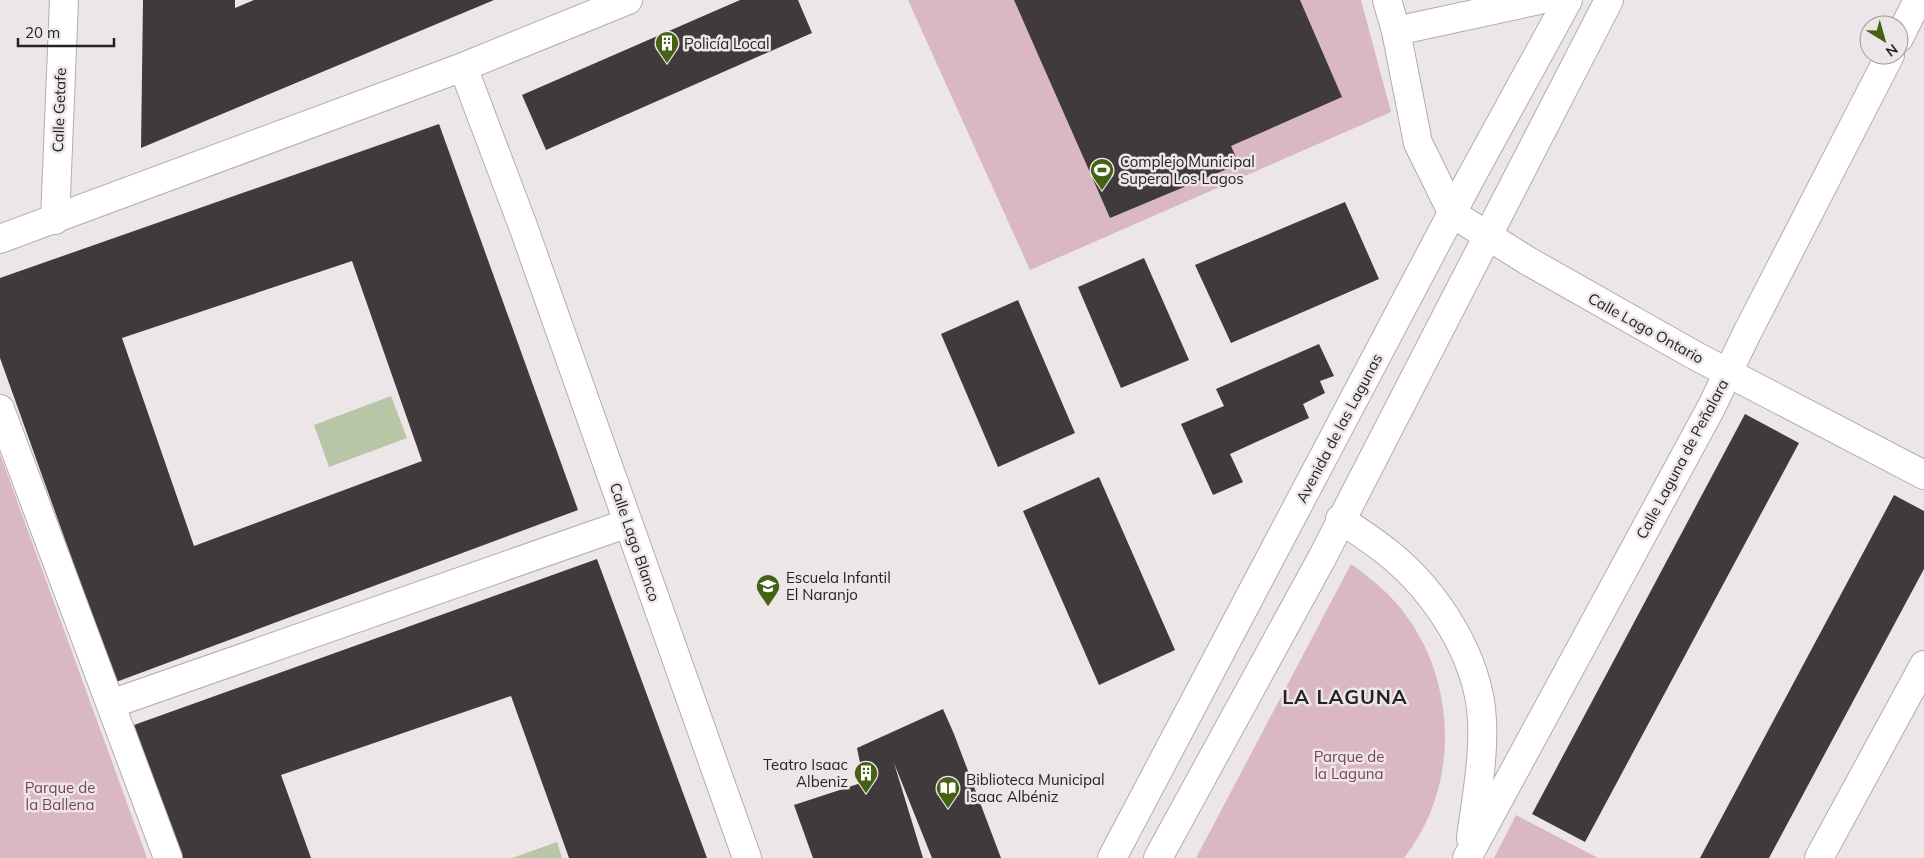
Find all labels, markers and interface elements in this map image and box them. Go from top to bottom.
scale bar [18,15,114,47]
north arrow [1859,15,1909,65]
text: 20 m [25,23,60,42]
building icon: Policía Local [654,30,680,64]
place label: Policía Local [684,34,770,53]
text: N [1882,40,1901,61]
street label: Calle Getafe [48,67,70,153]
place label: Complejo Municipal Supera Los Lagos [1120,152,1255,188]
sports icon: Complejo Municipal Supera Los Lagos [1089,157,1115,191]
street label: Calle Lago Ontario [1585,288,1707,368]
street label: Avenida de las Lagunas [1292,350,1386,506]
street label: Calle Laguna de Peñalara [1632,376,1732,542]
street label: Calle Lago Blanco [606,480,664,604]
place label: Escuela Infantil El Naranjo [786,568,891,604]
school or university icon: Escuela Infantil El Naranjo [755,573,781,607]
district label: LA LAGUNA [1282,684,1408,709]
park label: Parque de la Laguna [1314,747,1384,783]
place label: Teatro Isaac Albeniz [763,755,848,791]
building icon: Teatro Isaac Albeniz [853,760,879,794]
place label: Biblioteca Municipal Isaac Albéniz [966,770,1104,806]
library icon: Biblioteca Municipal Isaac Albéniz [935,775,961,809]
park label: Parque de la Ballena [25,778,95,814]

